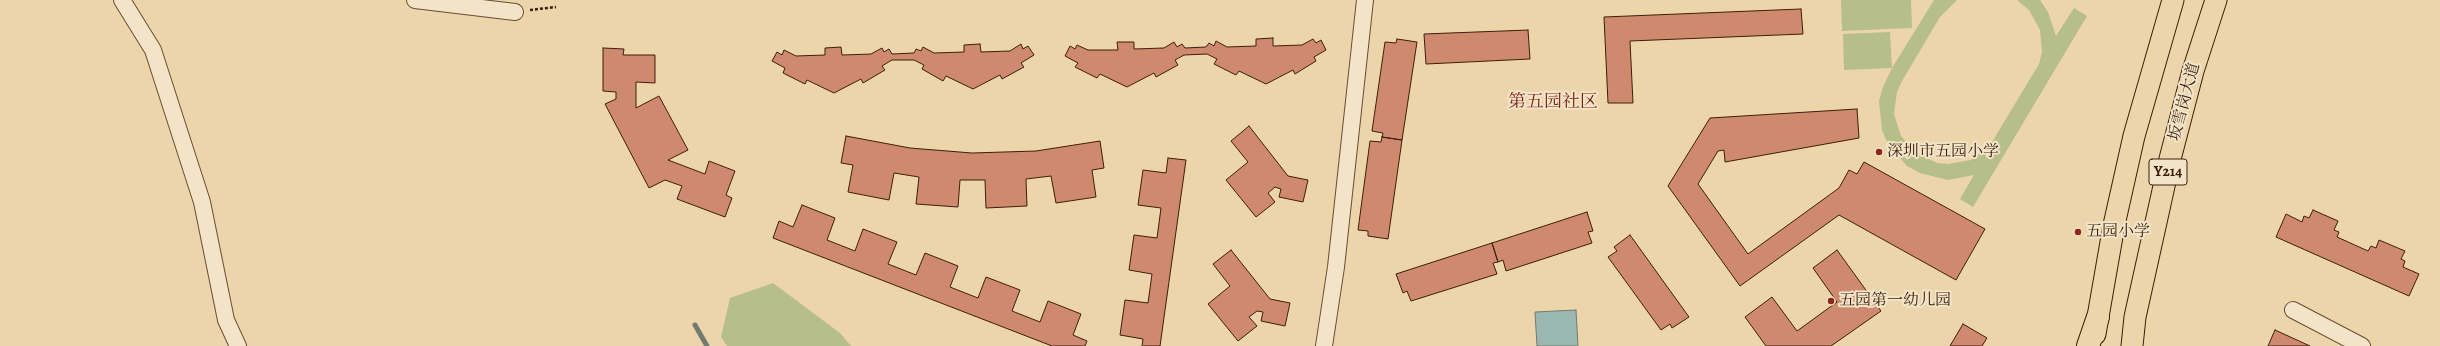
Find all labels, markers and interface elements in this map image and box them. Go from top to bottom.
street label: 坂雪岗大道 [2165,61,2205,143]
district label: 第五园社区 [1508,92,1598,114]
place label: 深圳市五园小学 [1887,142,1999,162]
marker: 深圳市五园小学 [1874,147,1884,157]
road number: Y214 [2149,159,2187,185]
place label: 五园小学 [2086,222,2150,242]
marker: 五园小学 [2073,227,2083,237]
place label: 五园第一幼儿园 [1839,291,1951,311]
marker: 五园第一幼儿园 [1826,296,1836,306]

